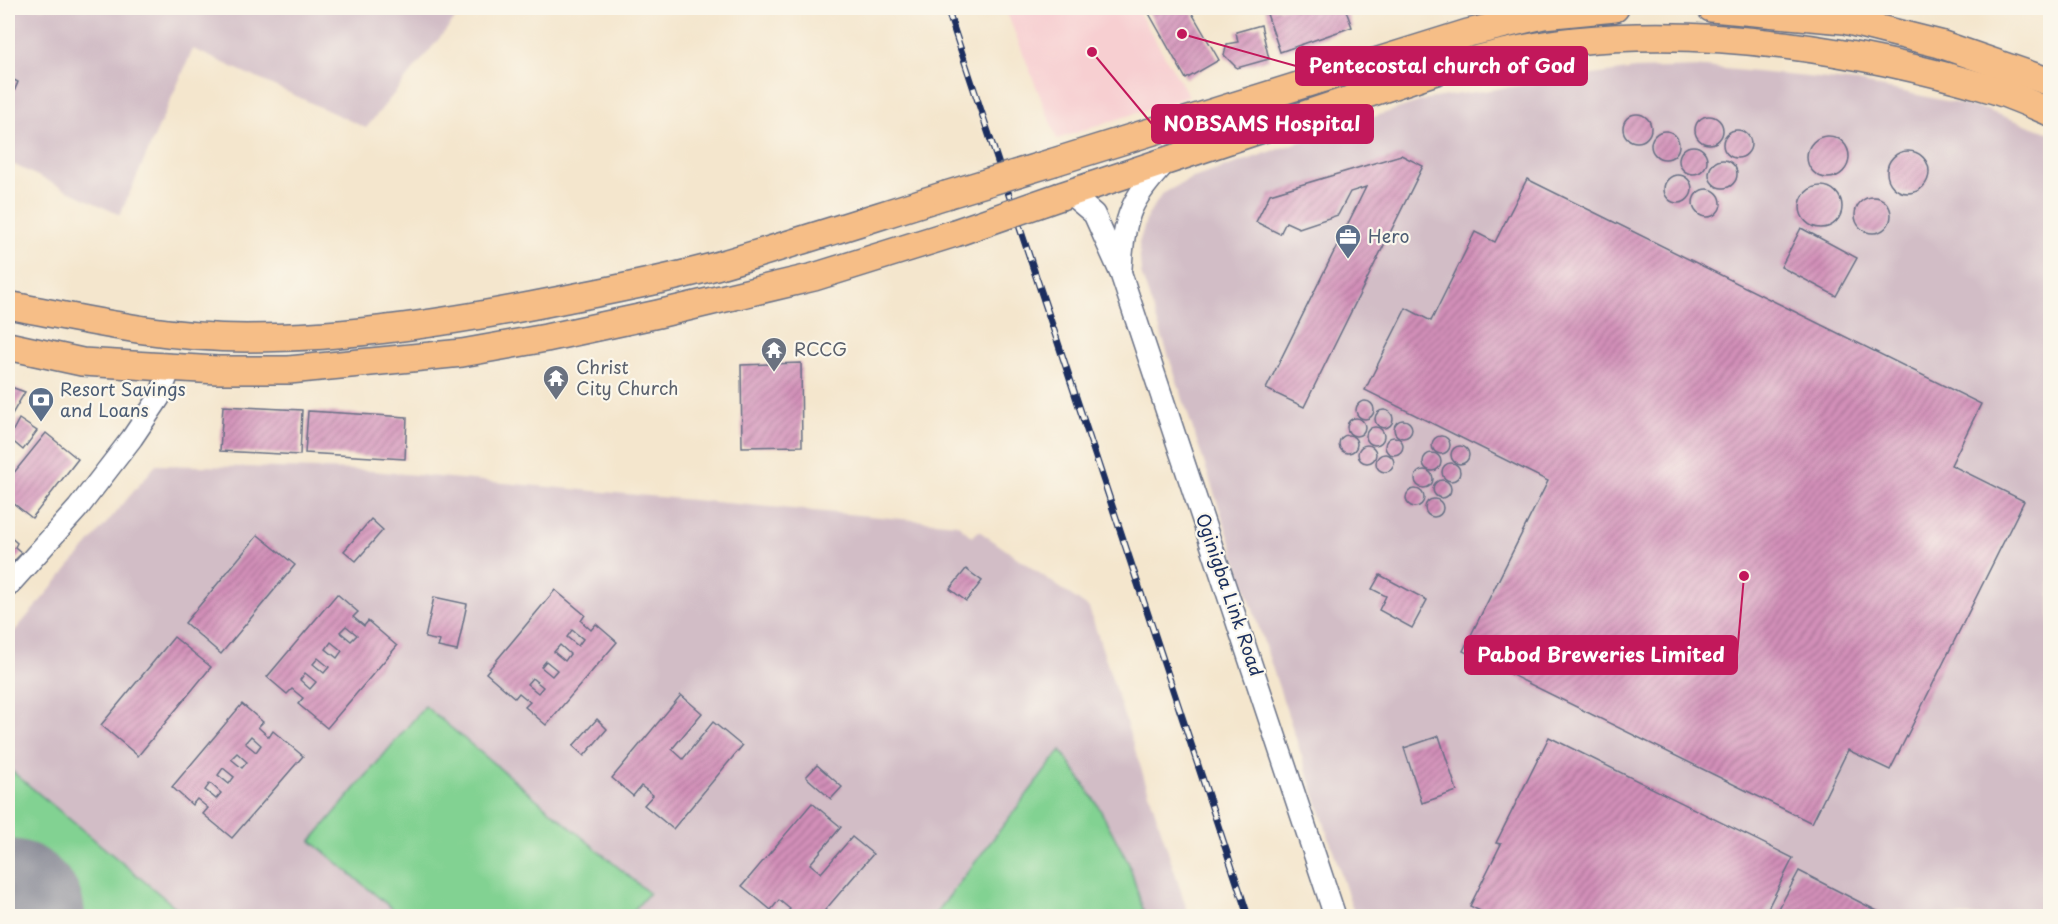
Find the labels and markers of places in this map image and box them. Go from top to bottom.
callout: Pentecostal church of God [1296,47,1587,85]
callout: NOBSAMS Hospital [1152,105,1373,143]
office icon: Hero [1333,222,1363,260]
place label: Hero [1368,222,1409,249]
temple icon: RCCG [759,335,789,373]
place label: RCCG [794,335,847,362]
place label: Christ City Church [576,353,679,401]
temple icon: Christ City Church [541,363,571,401]
place label: Resort Savings and Loans [60,375,186,423]
bank icon: Resort Savings and Loans [26,385,56,423]
callout: Pabod Breweries Limited [1465,636,1737,674]

